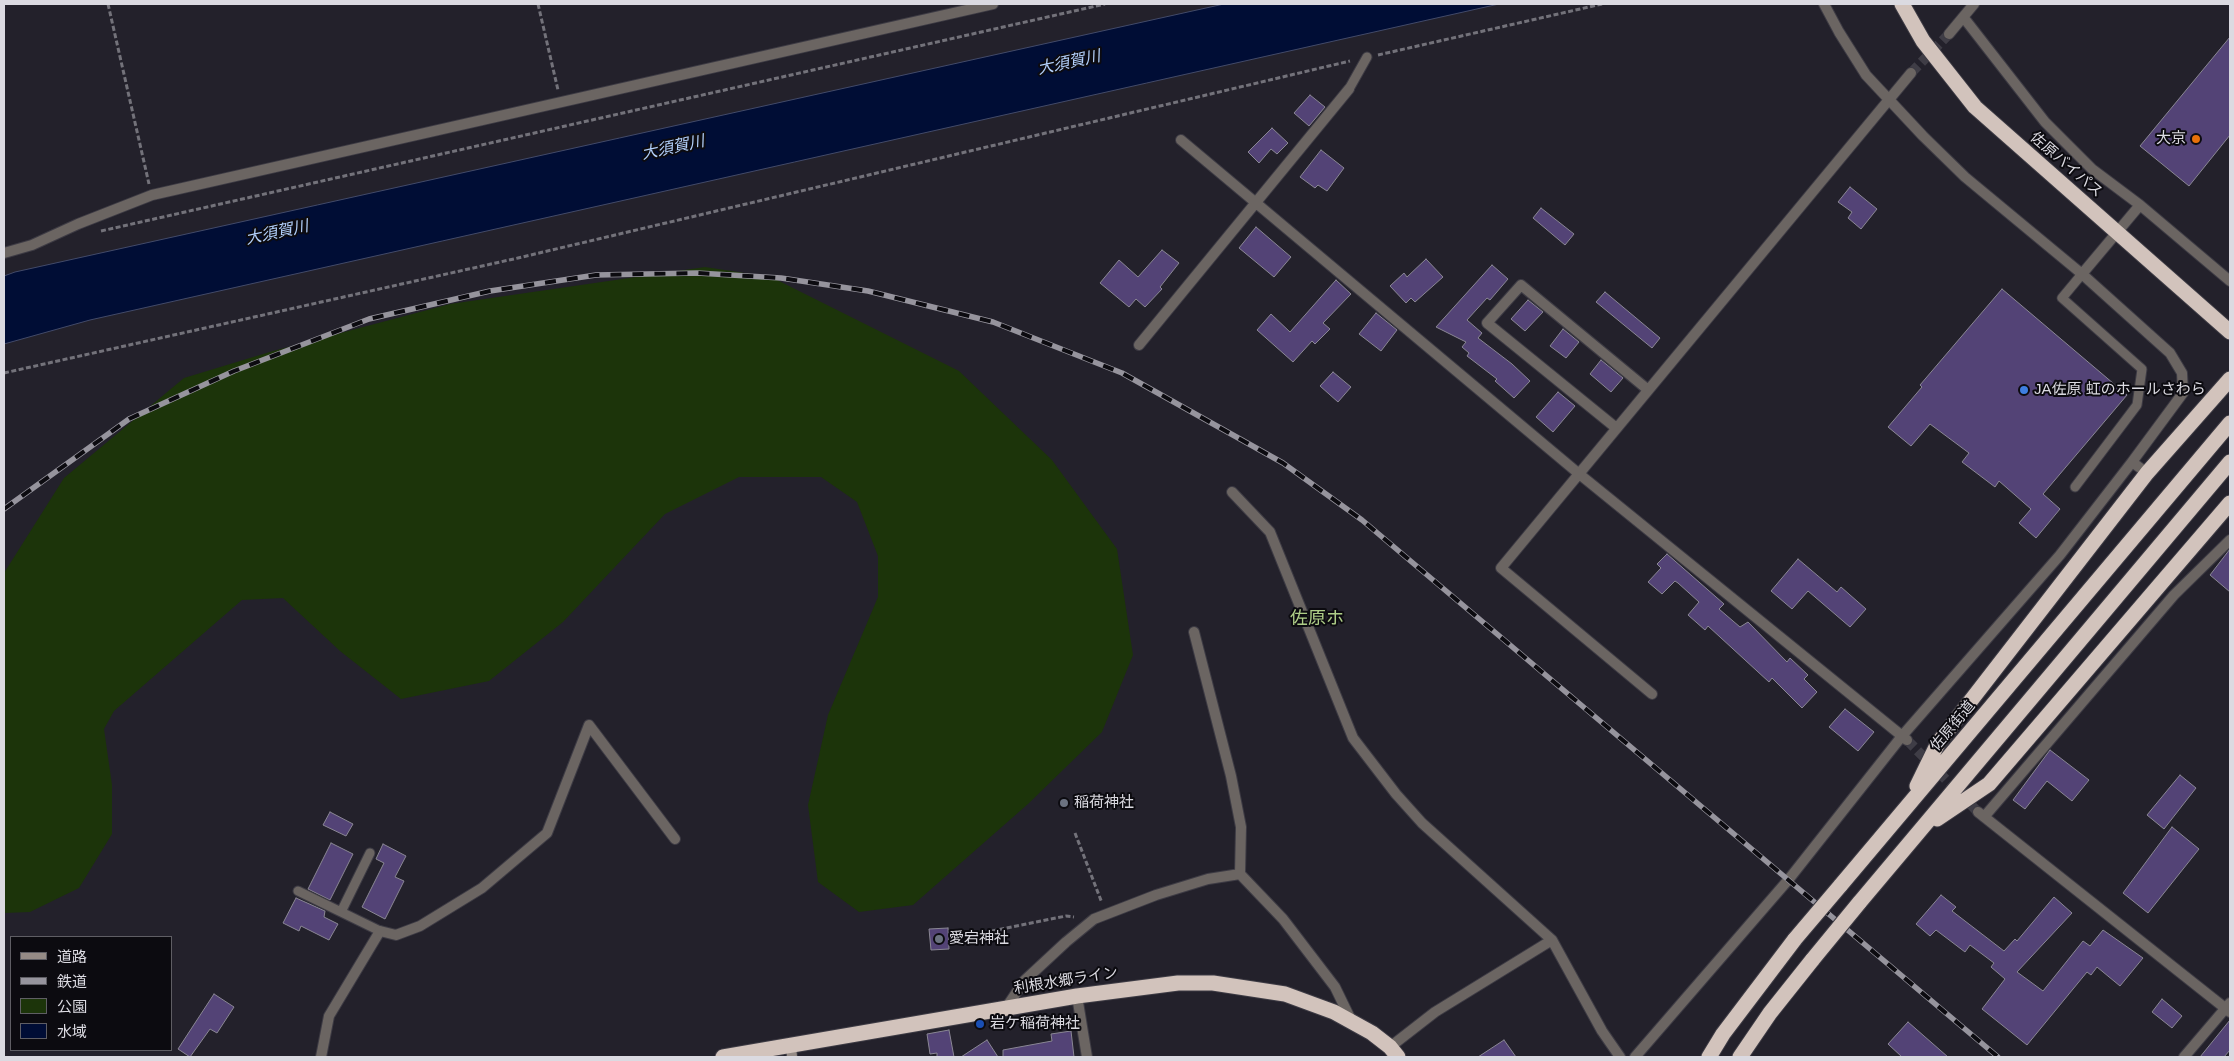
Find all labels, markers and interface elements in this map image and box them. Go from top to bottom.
water label: 大須賀川 [1036,47,1102,79]
street label: 佐原バイパス [2026,129,2106,201]
place label: 大京 [2156,130,2186,148]
water label: 大須賀川 [640,132,706,164]
marker: 大京 [2190,133,2202,145]
water label: 大須賀川 [244,217,310,249]
place label: JA佐原 虹のホールさわら [2034,381,2206,399]
marker: JA佐原 虹のホールさわら [2018,384,2030,396]
district label: 佐原ホ [1290,608,1344,630]
street label: 佐原街道 [1927,697,1979,755]
place label: 稲荷神社 [1074,794,1134,812]
marker: 稲荷神社 [1058,797,1070,809]
place label: 愛宕神社 [949,930,1009,948]
marker: 愛宕神社 [933,933,945,945]
legend [10,936,172,1051]
text: 道路 [57,948,87,965]
street label: 利根水郷ライン [1013,964,1119,998]
text: 鉄道 [57,973,87,990]
text: 公園 [57,998,87,1015]
place label: 岩ケ稲荷神社 [990,1015,1080,1033]
marker: 岩ケ稲荷神社 [974,1018,986,1030]
text: 水域 [57,1023,87,1040]

